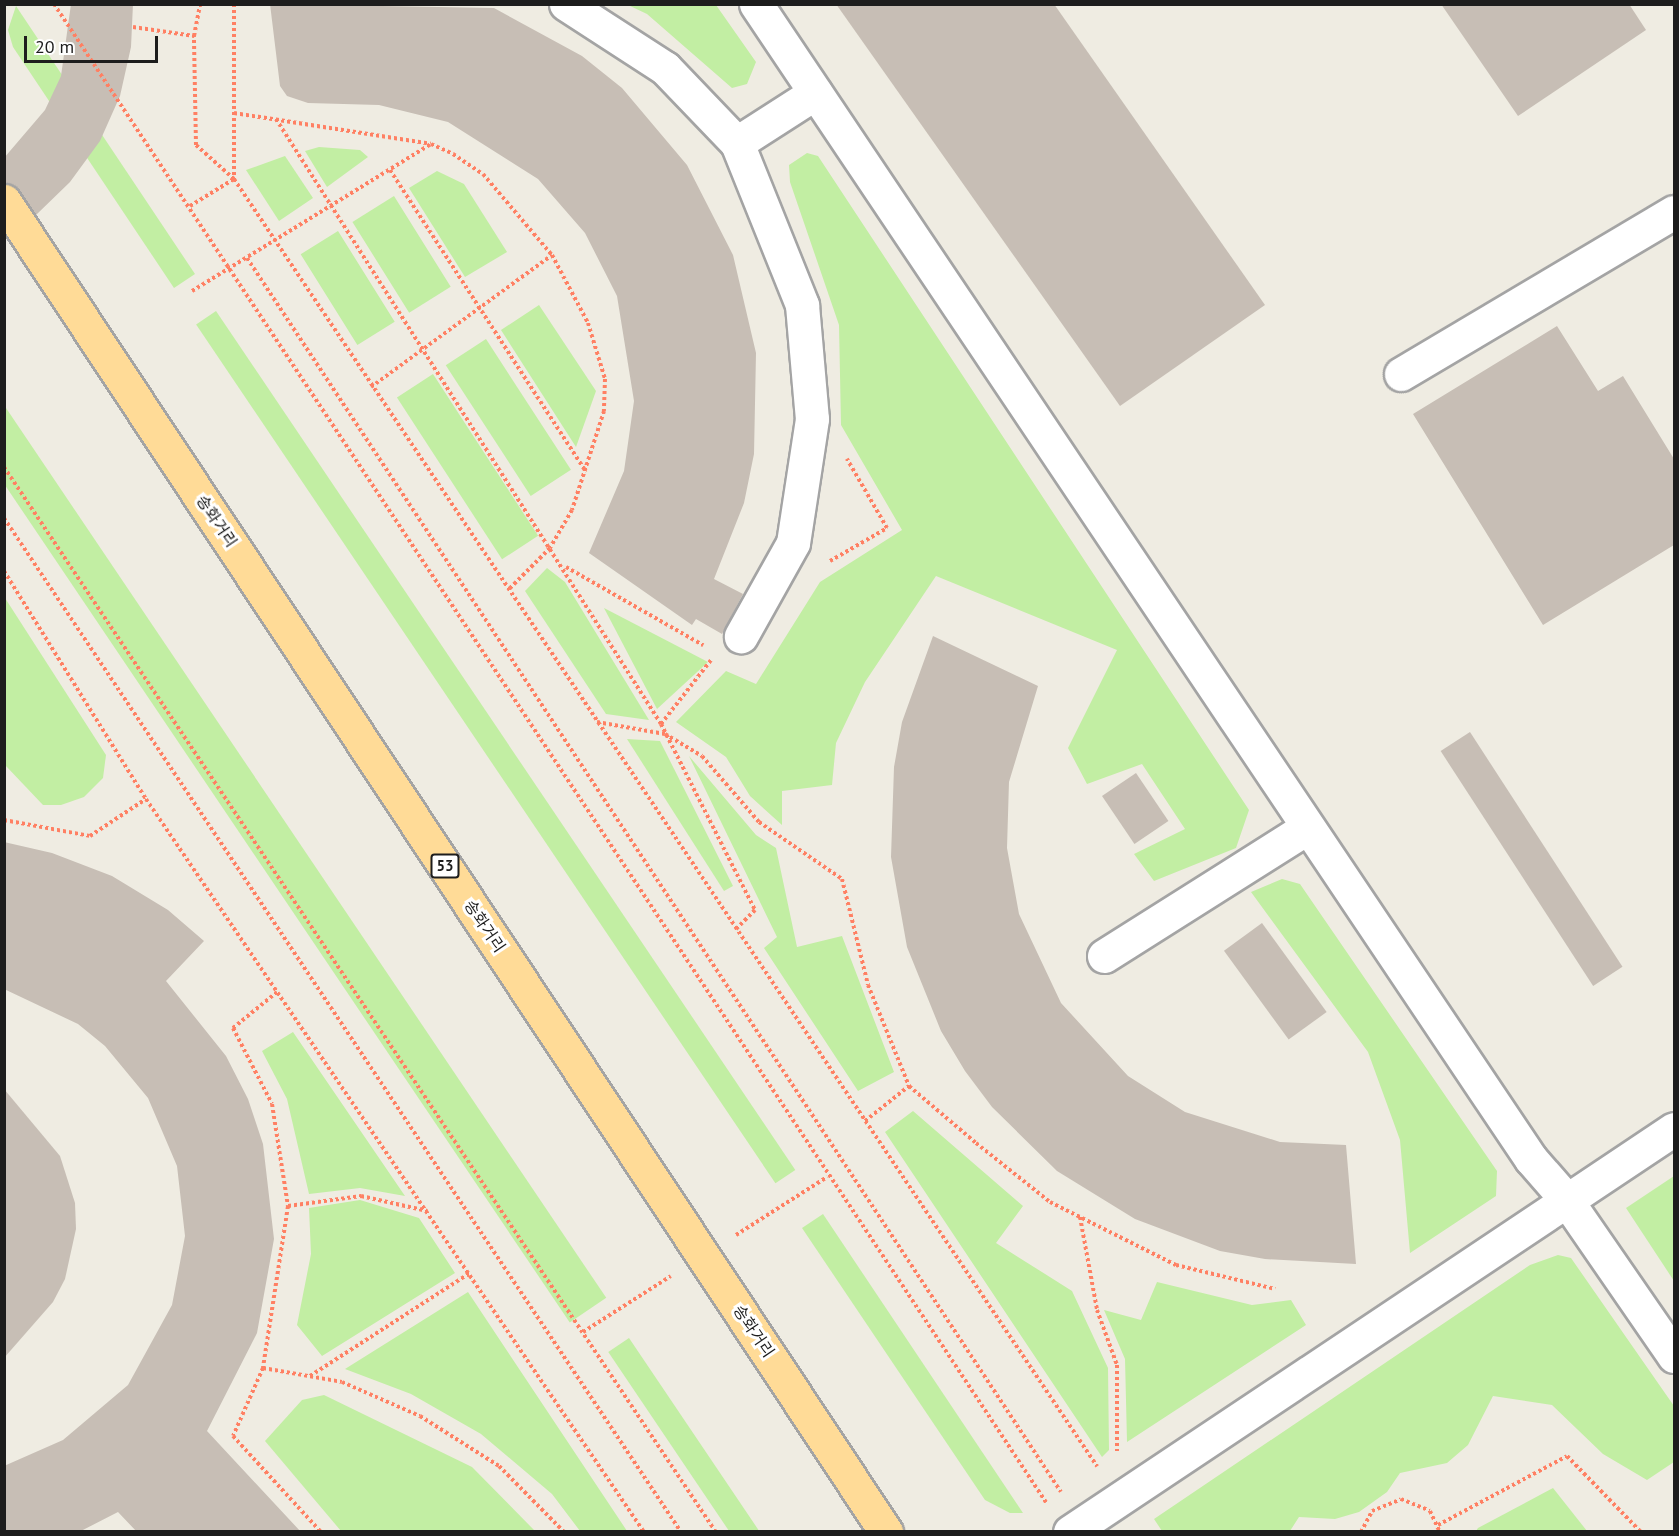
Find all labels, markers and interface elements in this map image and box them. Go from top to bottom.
scale bar [27,24,160,62]
text: 20 m [35,35,74,58]
street label: 송화거리 [193,491,241,551]
road number: 53 [430,854,460,878]
street label: 송화거리 [461,896,509,956]
street label: 송화거리 [730,1301,778,1361]

